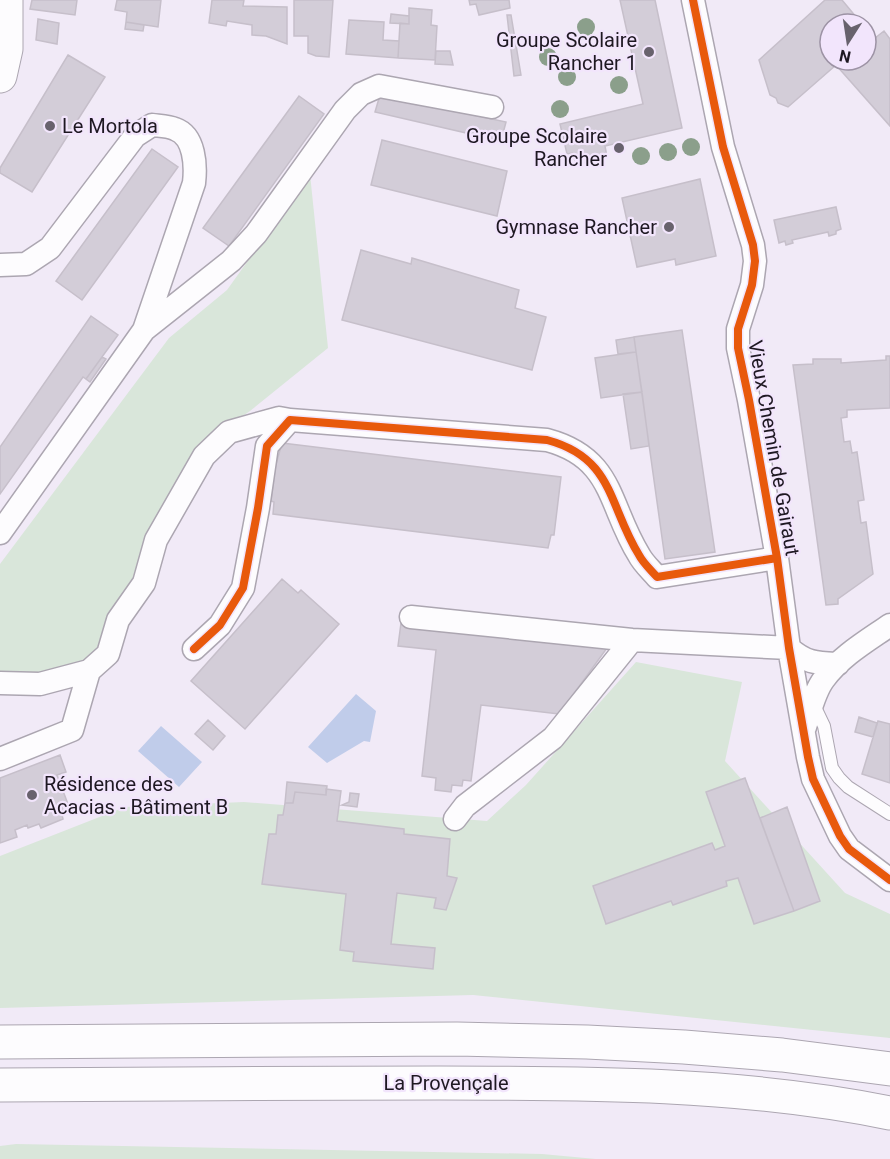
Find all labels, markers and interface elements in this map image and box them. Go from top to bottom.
north arrow [818,12,878,72]
place label: Groupe Scolaire Rancher 1 [496,28,637,75]
marker: Groupe Scolaire Rancher 1 [642,45,656,59]
text: N [837,46,852,67]
place label: Le Mortola [62,114,158,138]
marker: Le Mortola [43,119,57,133]
place label: Groupe Scolaire Rancher [466,124,607,171]
marker: Groupe Scolaire Rancher [612,141,626,155]
place label: Gymnase Rancher [495,215,657,239]
marker: Gymnase Rancher [662,220,676,234]
street label: Vieux Chemin de Gairaut [743,338,805,558]
place label: Résidence des Acacias - Bâtiment B [44,772,228,819]
marker: Résidence des Acacias - Bâtiment B [25,788,39,802]
street label: La Provençale [383,1071,509,1095]

